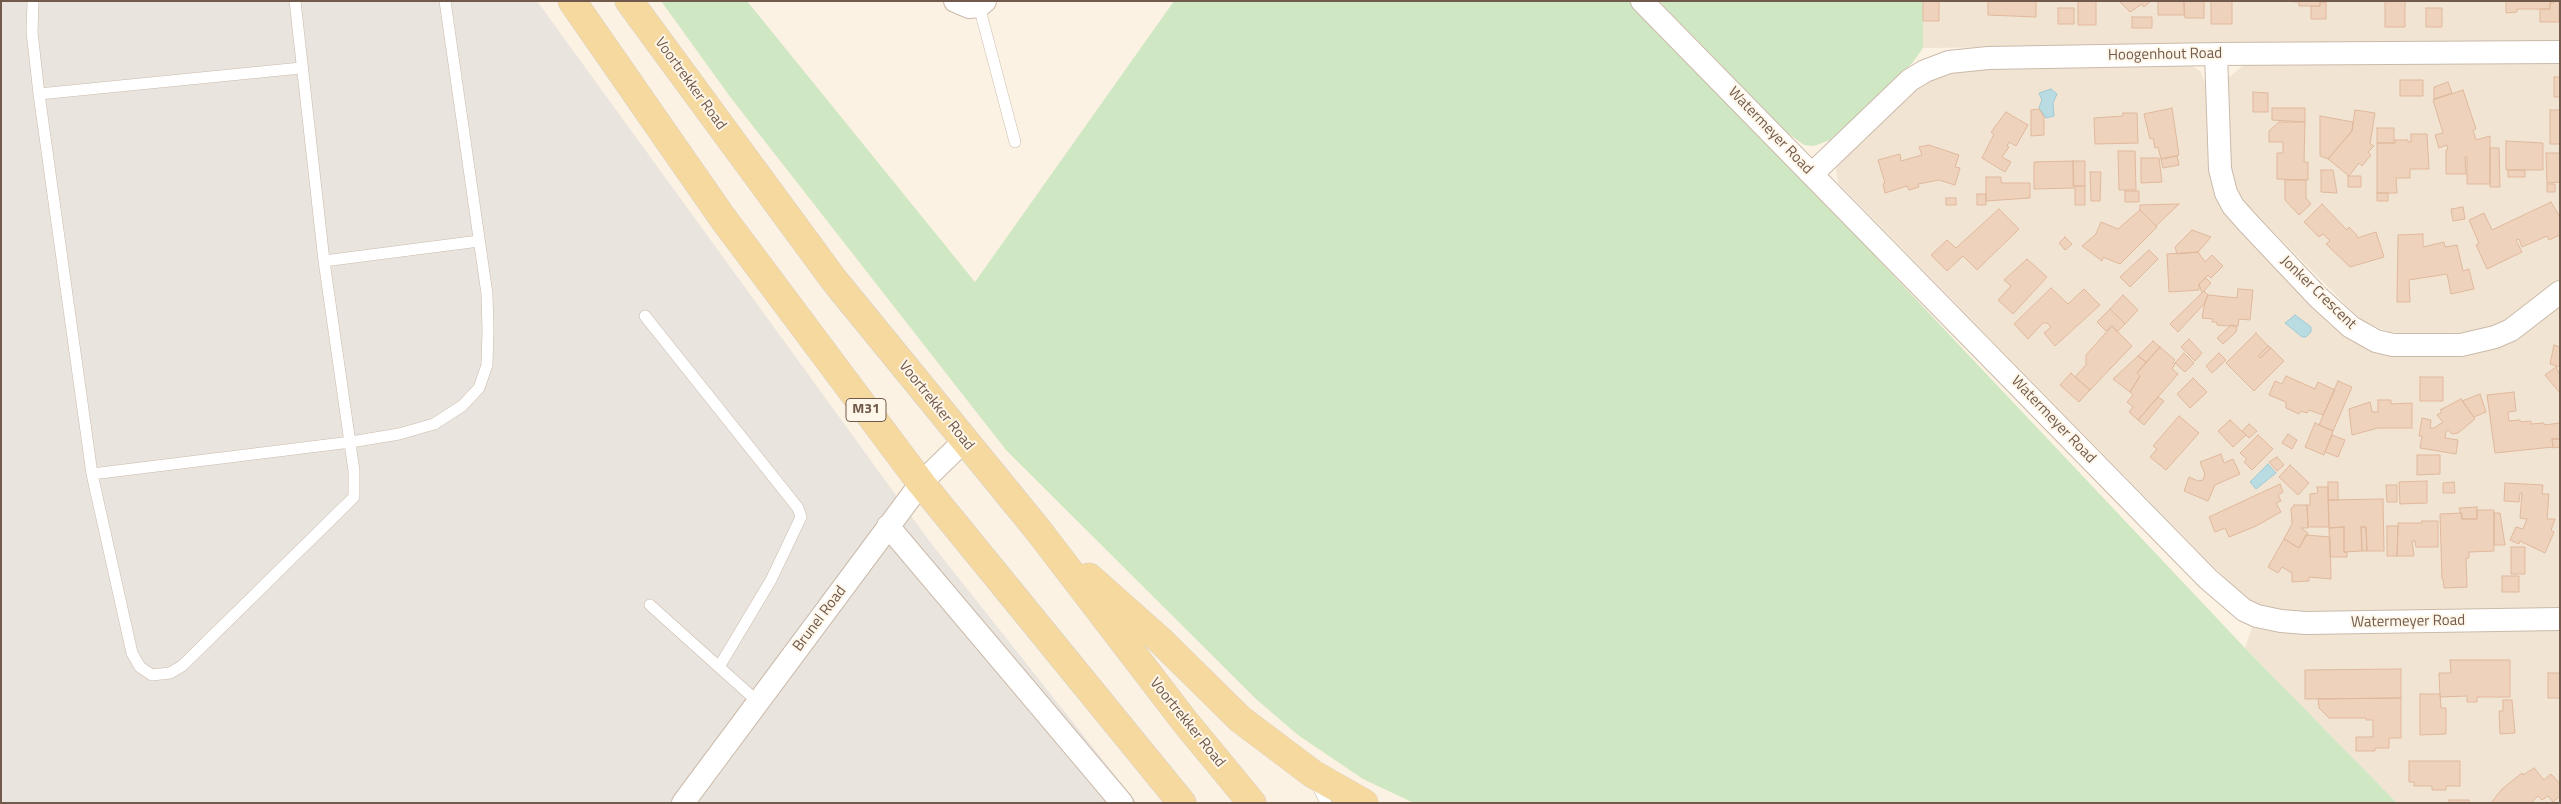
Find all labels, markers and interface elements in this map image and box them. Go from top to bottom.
street label: Voortrekker Road [650,34,730,134]
street label: Hoogenhout Road [2108,45,2222,65]
street label: Watermeyer Road [1724,84,1816,178]
street label: Jonker Crescent [2276,252,2360,334]
street label: Voortrekker Road [894,358,978,454]
street label: Watermeyer Road [2007,373,2099,467]
road number: M31 [846,398,886,422]
street label: Brunel Road [790,583,850,655]
street label: Watermeyer Road [2351,612,2465,632]
street label: Voortrekker Road [1145,675,1229,771]

